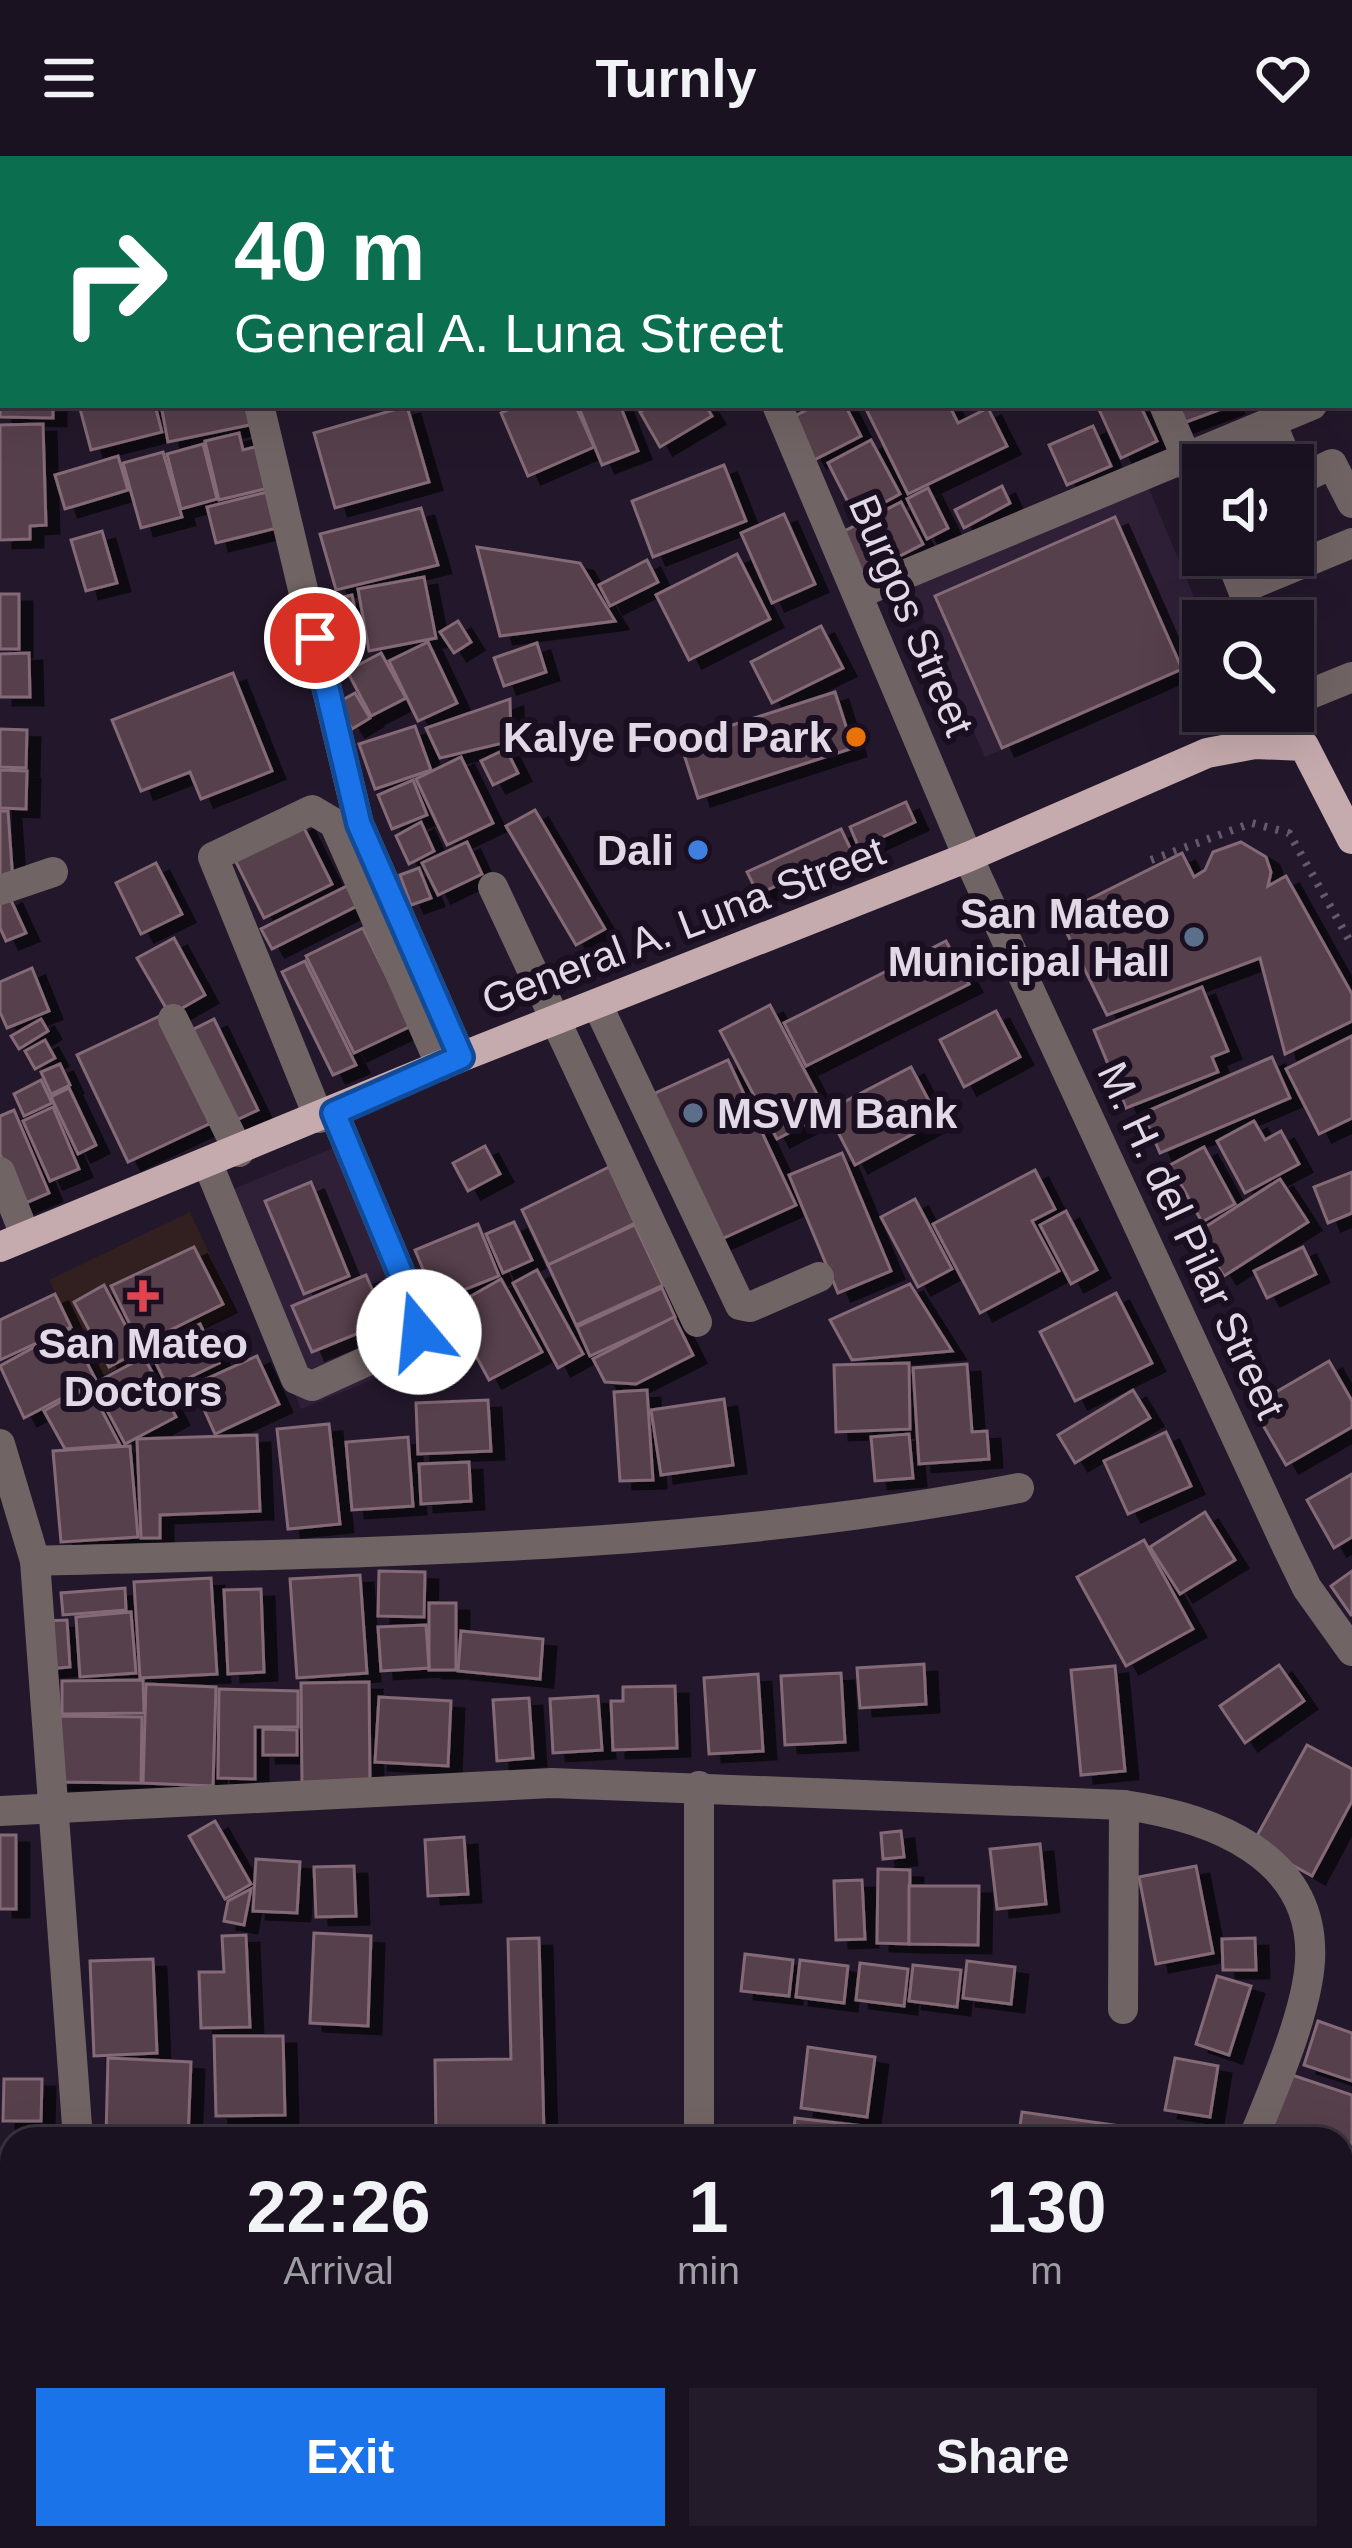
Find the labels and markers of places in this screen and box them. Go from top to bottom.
pin [264,587,366,689]
place label: Kalye Food Park [503,714,833,761]
marker: Kalye Food Park [843,724,869,750]
place label: Dali [597,827,674,874]
marker: Dali [685,837,711,863]
place label: San Mateo Municipal Hall [888,890,1170,985]
marker: San Mateo Municipal Hall [1181,924,1207,950]
place label: MSVM Bank [717,1090,958,1137]
marker: MSVM Bank [680,1100,706,1126]
marker: San Mateo Doctors [127,1280,159,1312]
place label: San Mateo Doctors [38,1320,248,1415]

